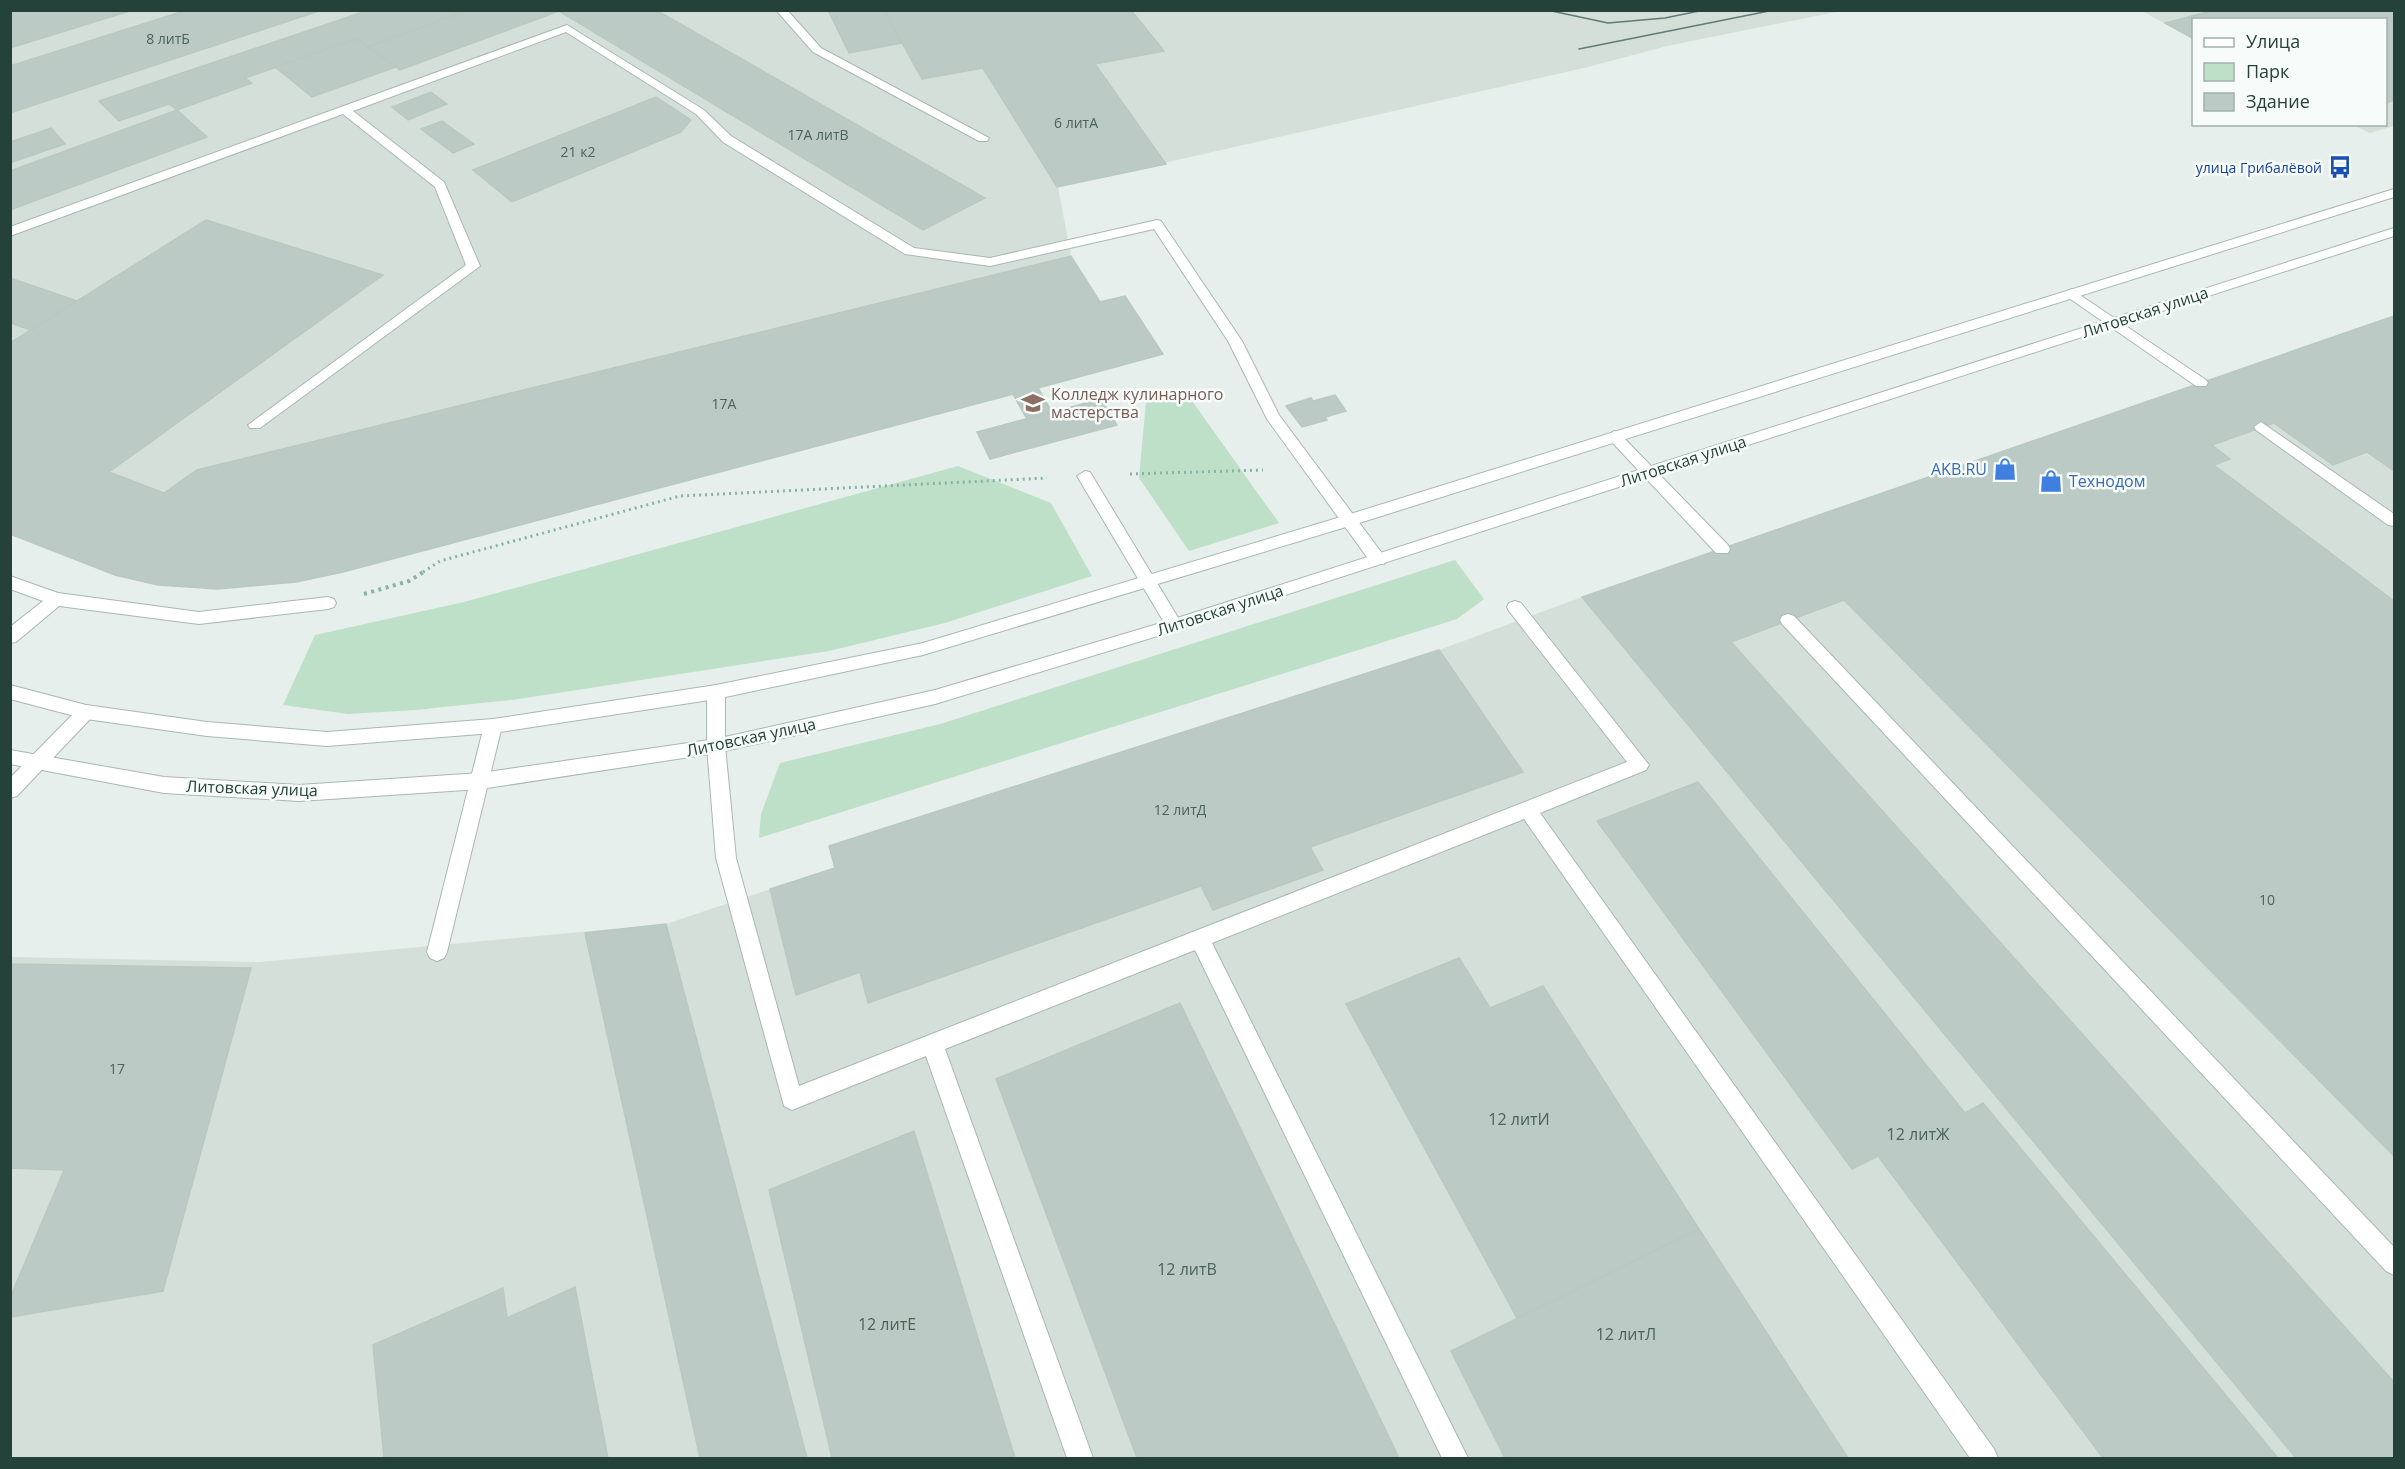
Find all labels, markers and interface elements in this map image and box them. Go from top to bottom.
legend [2192,18,2387,126]
house number: 8 литБ [146,29,190,48]
text: Улица [2246,29,2300,53]
text: Парк [2246,59,2290,83]
text: Здание [2246,89,2310,113]
house number: 6 литА [1054,113,1098,132]
house number: 17А литВ [787,125,849,144]
house number: 21 к2 [561,142,595,161]
bus stop icon: улица Грибалёвой [2327,154,2353,180]
place label: улица Грибалёвой [2196,158,2322,177]
street label: Литовская улица [2079,281,2211,343]
place label: Колледж кулинарного мастерства [1051,383,1223,423]
school or university icon: Колледж кулинарного мастерства [1020,390,1046,416]
house number: 17А [712,394,737,413]
street label: Литовская улица [1617,430,1749,492]
shop icon: AKB.RU [1992,456,2018,482]
place label: AKB.RU [1931,458,1987,480]
shop icon: Технодом [2038,468,2064,494]
place label: Технодом [2069,470,2145,492]
street label: Литовская улица [1154,579,1286,641]
street label: Литовская улица [684,713,818,761]
street label: Литовская улица [186,775,318,801]
house number: 12 литД [1154,800,1207,819]
house number: 10 [2259,890,2275,909]
house number: 17 [109,1059,125,1078]
house number: 12 литИ [1488,1108,1550,1130]
house number: 12 литЖ [1887,1123,1950,1145]
house number: 12 литВ [1157,1258,1217,1280]
house number: 12 литЕ [858,1313,916,1335]
house number: 12 литЛ [1596,1323,1656,1345]

